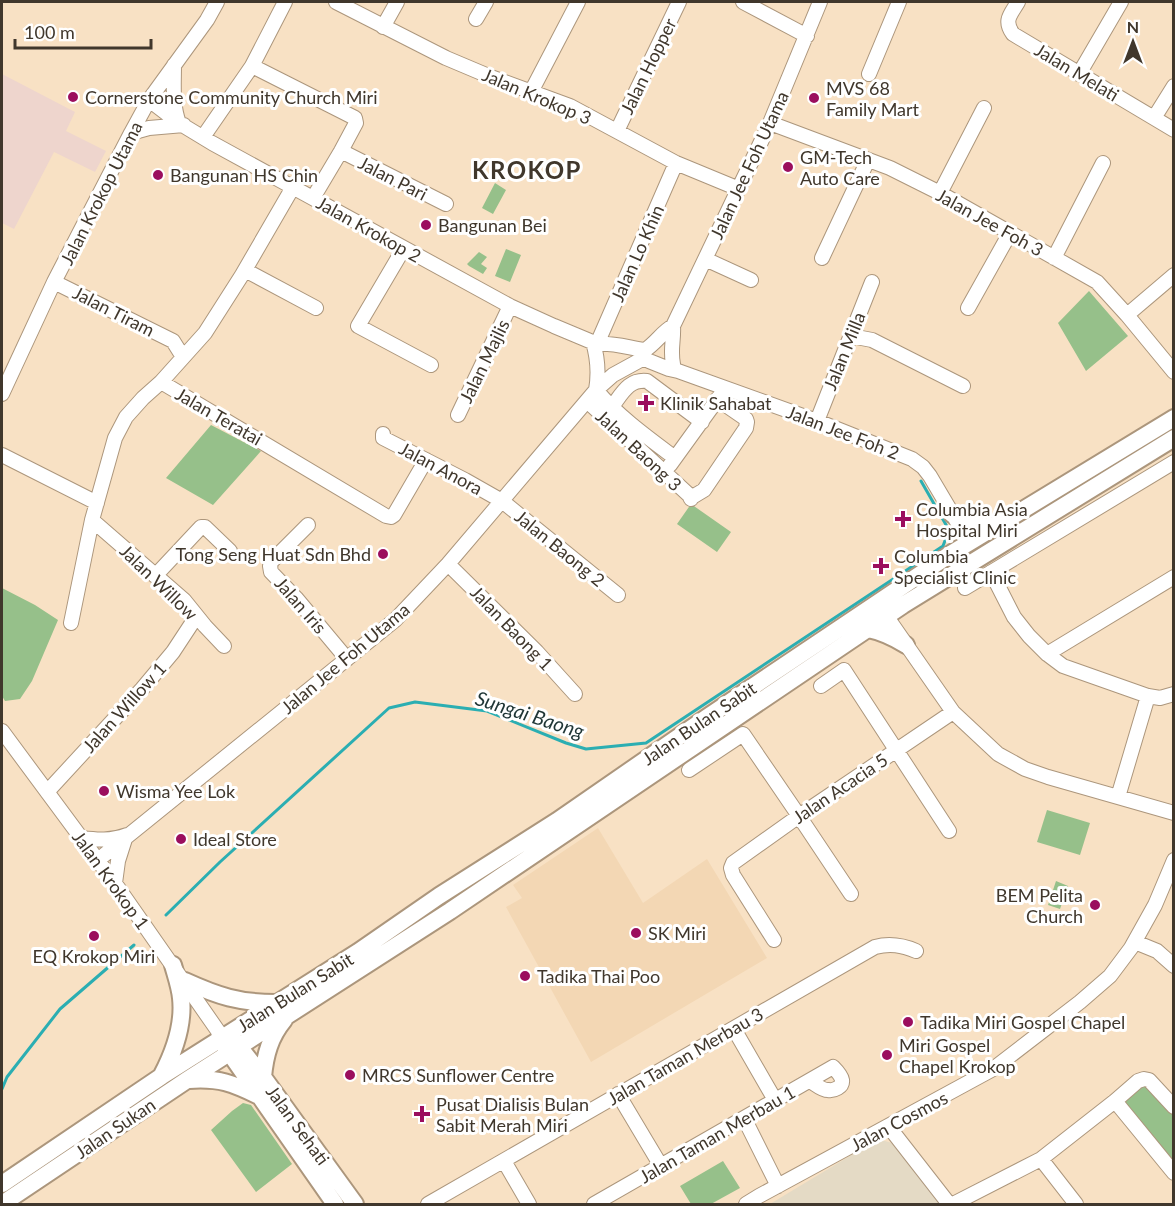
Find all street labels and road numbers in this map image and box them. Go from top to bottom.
street label: Jalan Hopper [615,14,681,118]
street label: Jalan Melati [1031,38,1123,106]
street label: Jalan Krokop 3 [479,63,595,129]
street label: Jalan Jee Foh Utama [705,87,793,243]
street label: Jalan Krokop Utama [55,118,147,268]
street label: Jalan Pari [355,151,431,205]
street label: Jalan Jee Foh 3 [933,184,1047,260]
street label: Jalan Krokop 2 [313,191,425,267]
street label: Jalan Lo Khin [606,201,668,305]
street label: Jalan Tiram [70,281,158,341]
street label: Jalan Milla [818,309,870,393]
street label: Jalan Majlis [454,315,514,406]
street label: Jalan Teratai [172,382,266,450]
street label: Jalan Jee Foh 2 [783,400,903,464]
street label: Jalan Baong 3 [592,405,686,495]
street label: Jalan Anora [396,437,486,499]
street label: Jalan Baong 2 [511,505,609,591]
street label: Jalan Willow [116,540,202,624]
street label: Jalan Iris [271,572,332,638]
street label: Jalan Baong 1 [466,581,558,675]
street label: Jalan Jee Foh Utama [276,598,414,718]
street label: Jalan Willow 1 [78,657,170,757]
street label: Jalan Bulan Sabit [638,676,761,769]
street label: Jalan Acacia 5 [788,748,892,828]
street label: Jalan Krokop 1 [68,826,154,934]
street label: Jalan Bulan Sabit [233,947,358,1037]
street label: Jalan Taman Merbau 3 [603,1002,767,1110]
street label: Jalan Taman Merbau 1 [635,1080,799,1188]
street label: Jalan Sehati [262,1081,334,1169]
street label: Jalan Cosmos [847,1086,951,1156]
street label: Jalan Sukan [71,1093,159,1163]

